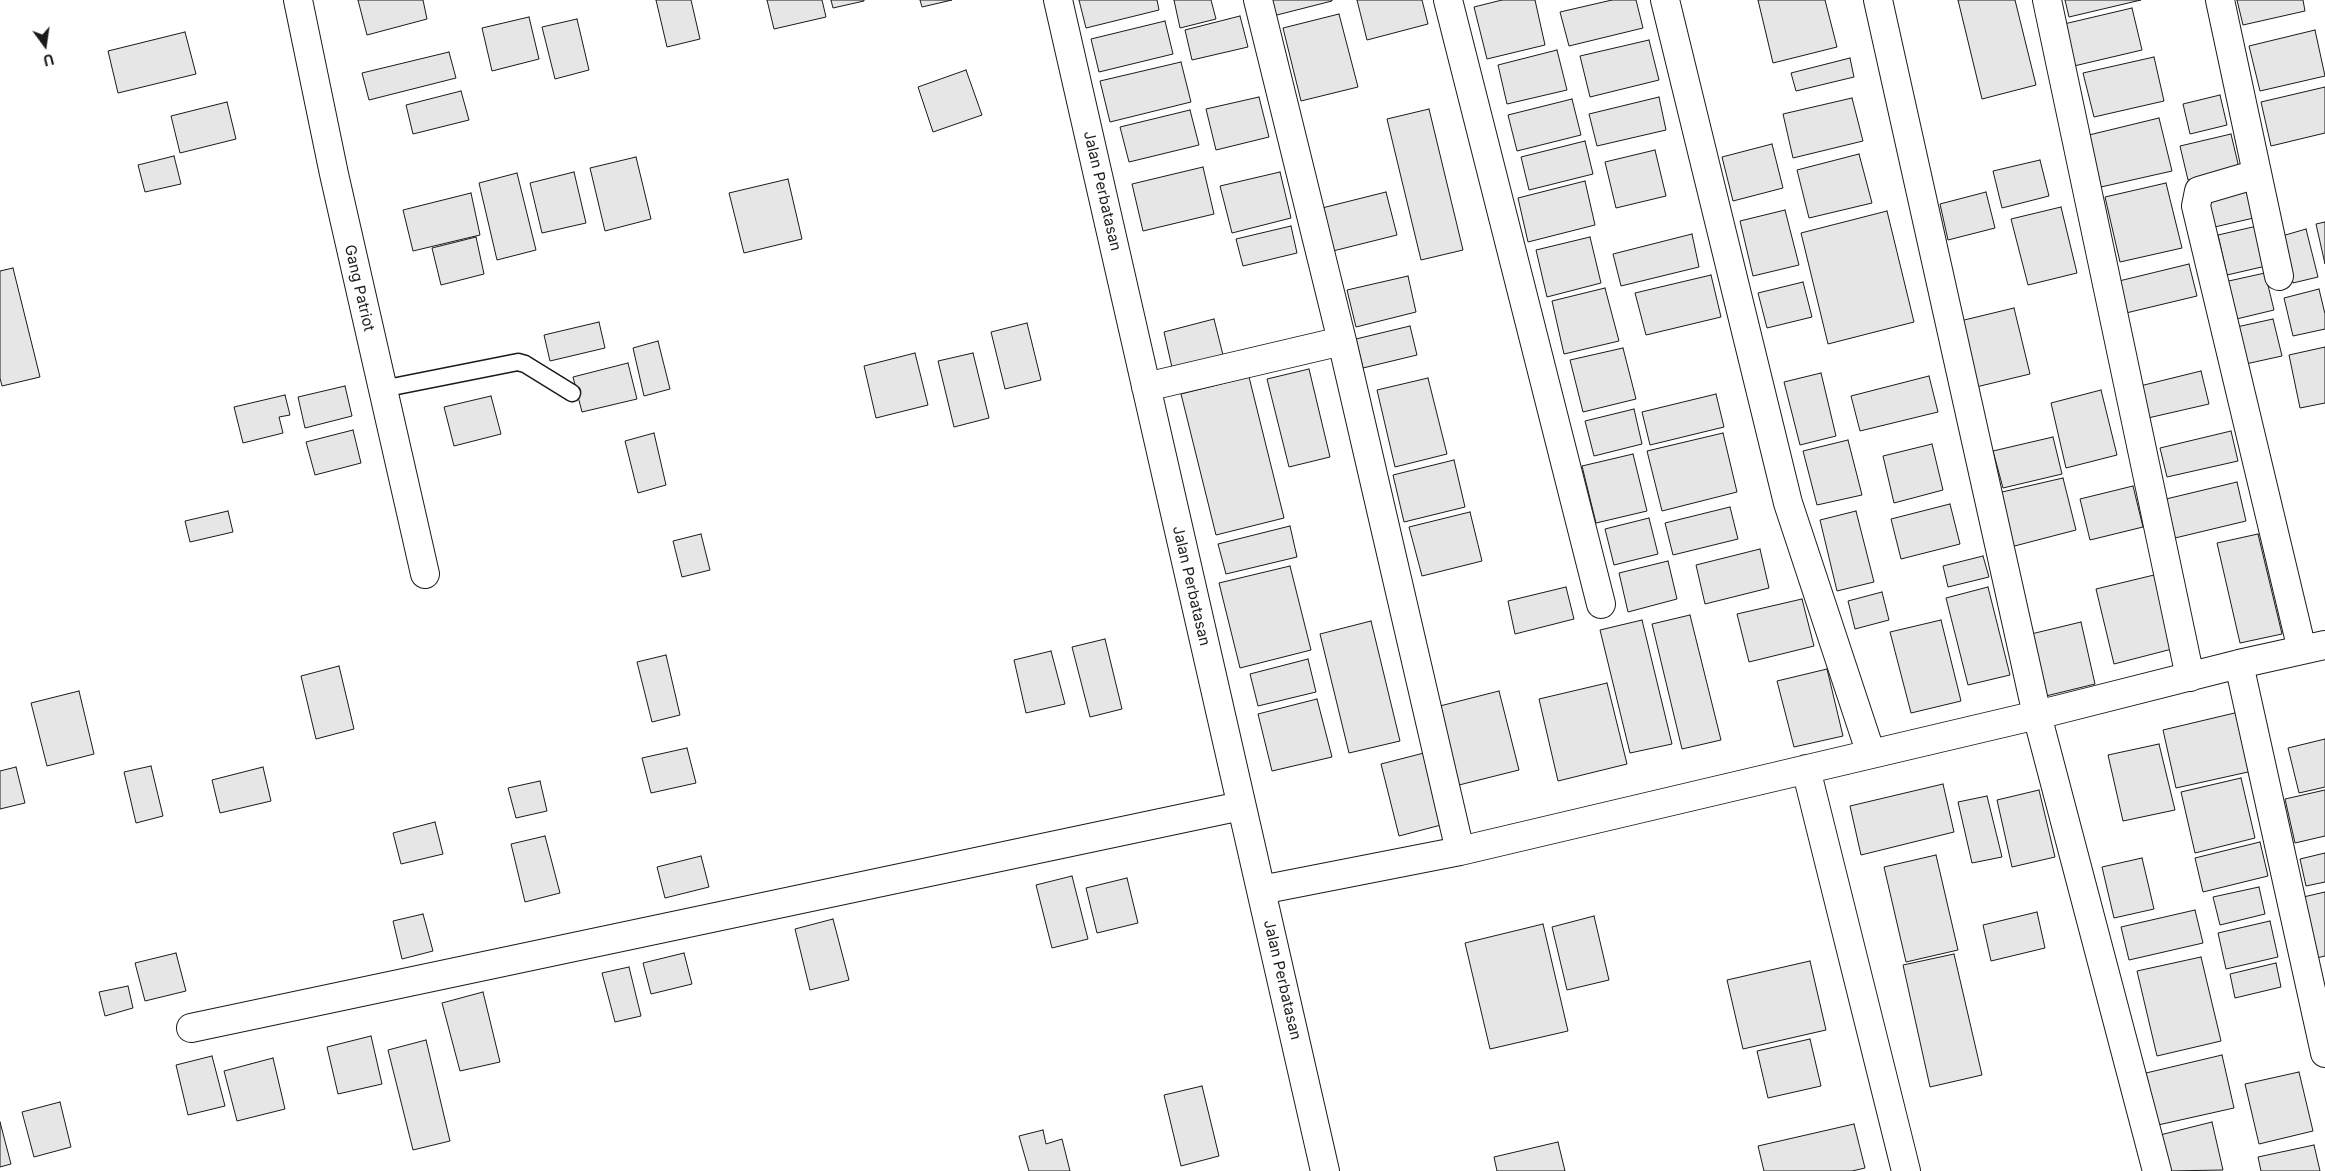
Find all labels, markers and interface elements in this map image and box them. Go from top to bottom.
north arrow [20,20,70,70]
text: U [42,51,56,70]
street label: Jalan Perbatasan [1079,129,1125,253]
street label: Gang Patriot [340,243,378,333]
street label: Jalan Perbatasan [1168,524,1214,648]
street label: Jalan Perbatasan [1259,918,1305,1042]

